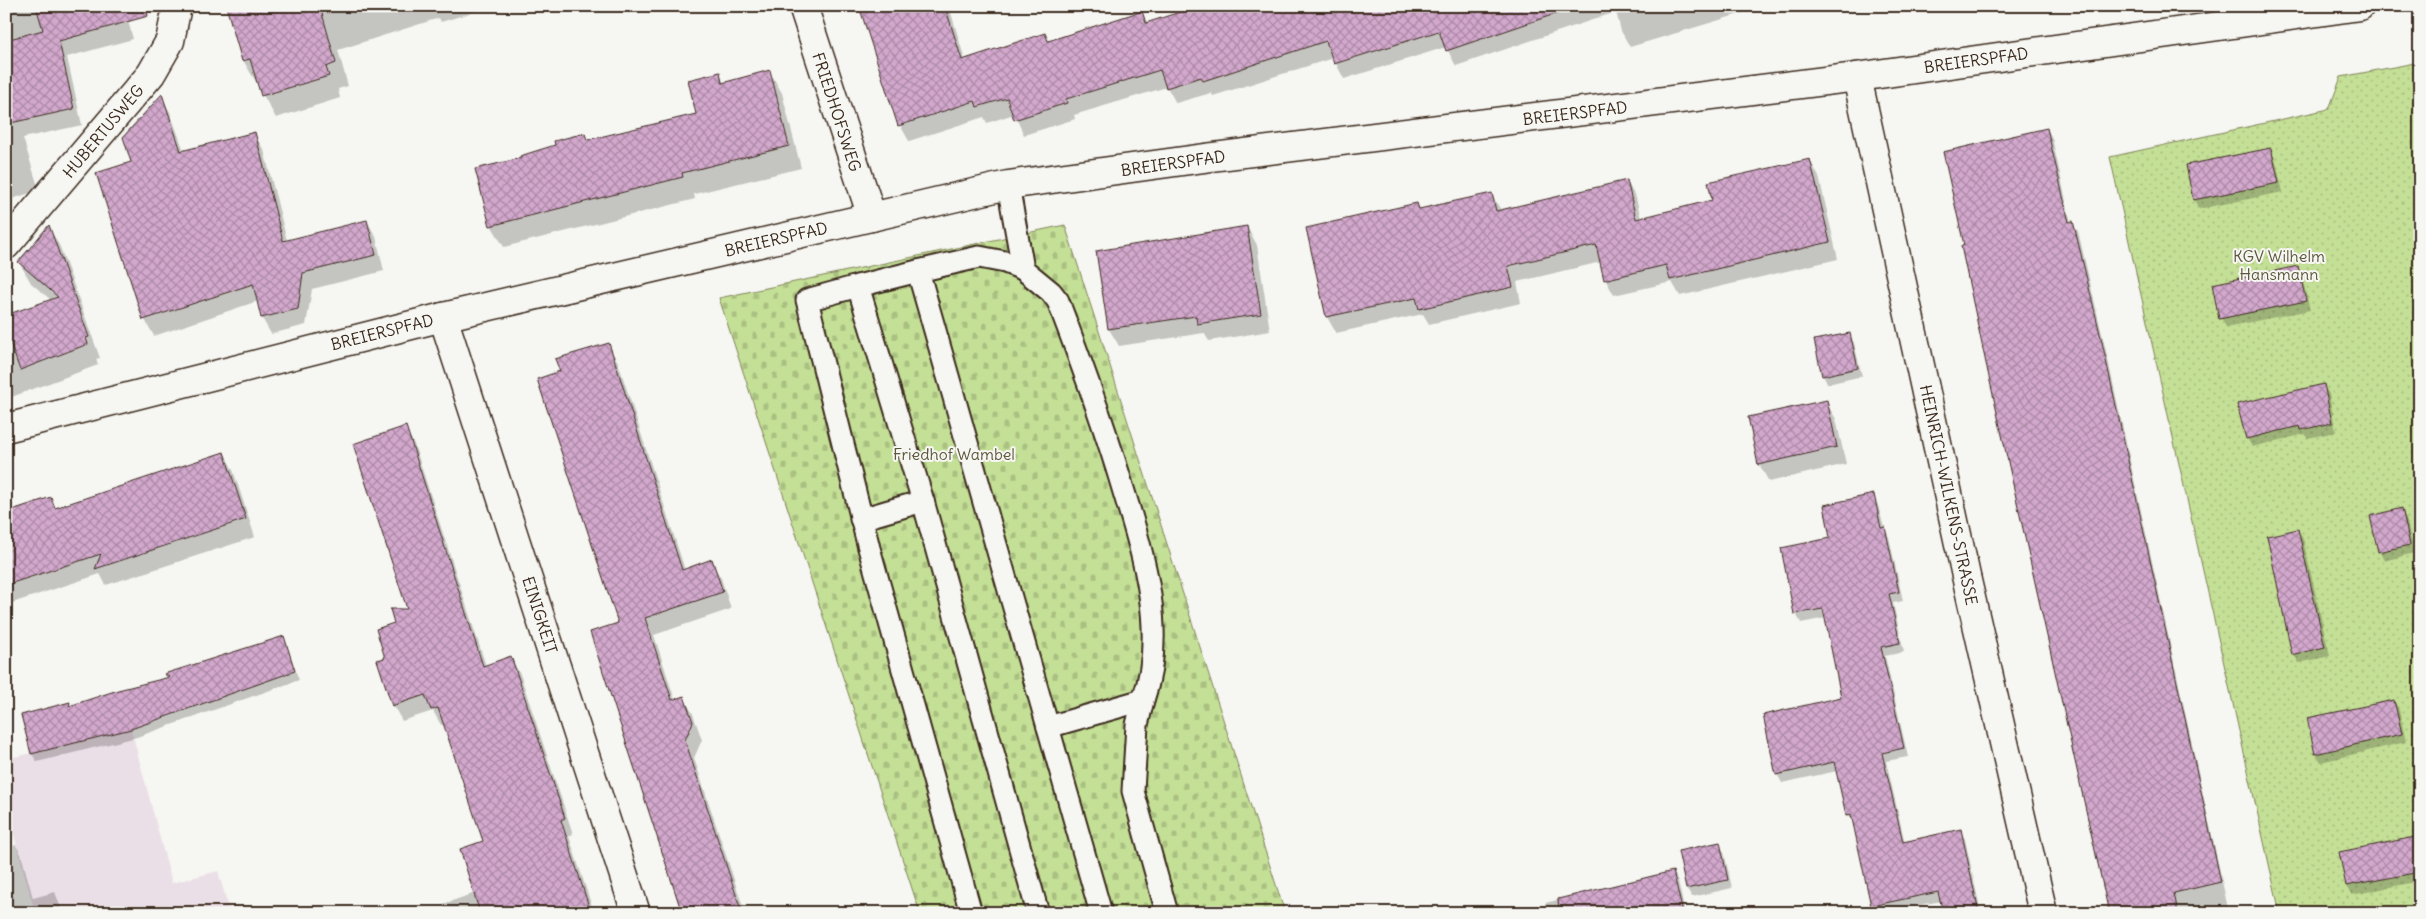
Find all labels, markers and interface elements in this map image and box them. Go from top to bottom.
street label: BREIERSPFAD [1923,43,2029,77]
street label: FRIEDHOFSWEG [808,50,866,174]
street label: HUBERTUSWEG [58,80,148,182]
street label: BREIERSPFAD [1522,97,1628,129]
street label: BREIERSPFAD [1120,146,1226,180]
street label: BREIERSPFAD [723,217,829,261]
park label: KGV Wilhelm Hansmann [2233,246,2325,284]
street label: BREIERSPFAD [329,310,435,354]
street label: HEINRICH-WILKENS-STRASSE [1916,383,1982,607]
park label: Friedhof Wambel [893,444,1015,464]
street label: EINIGKEIT [518,574,562,656]

